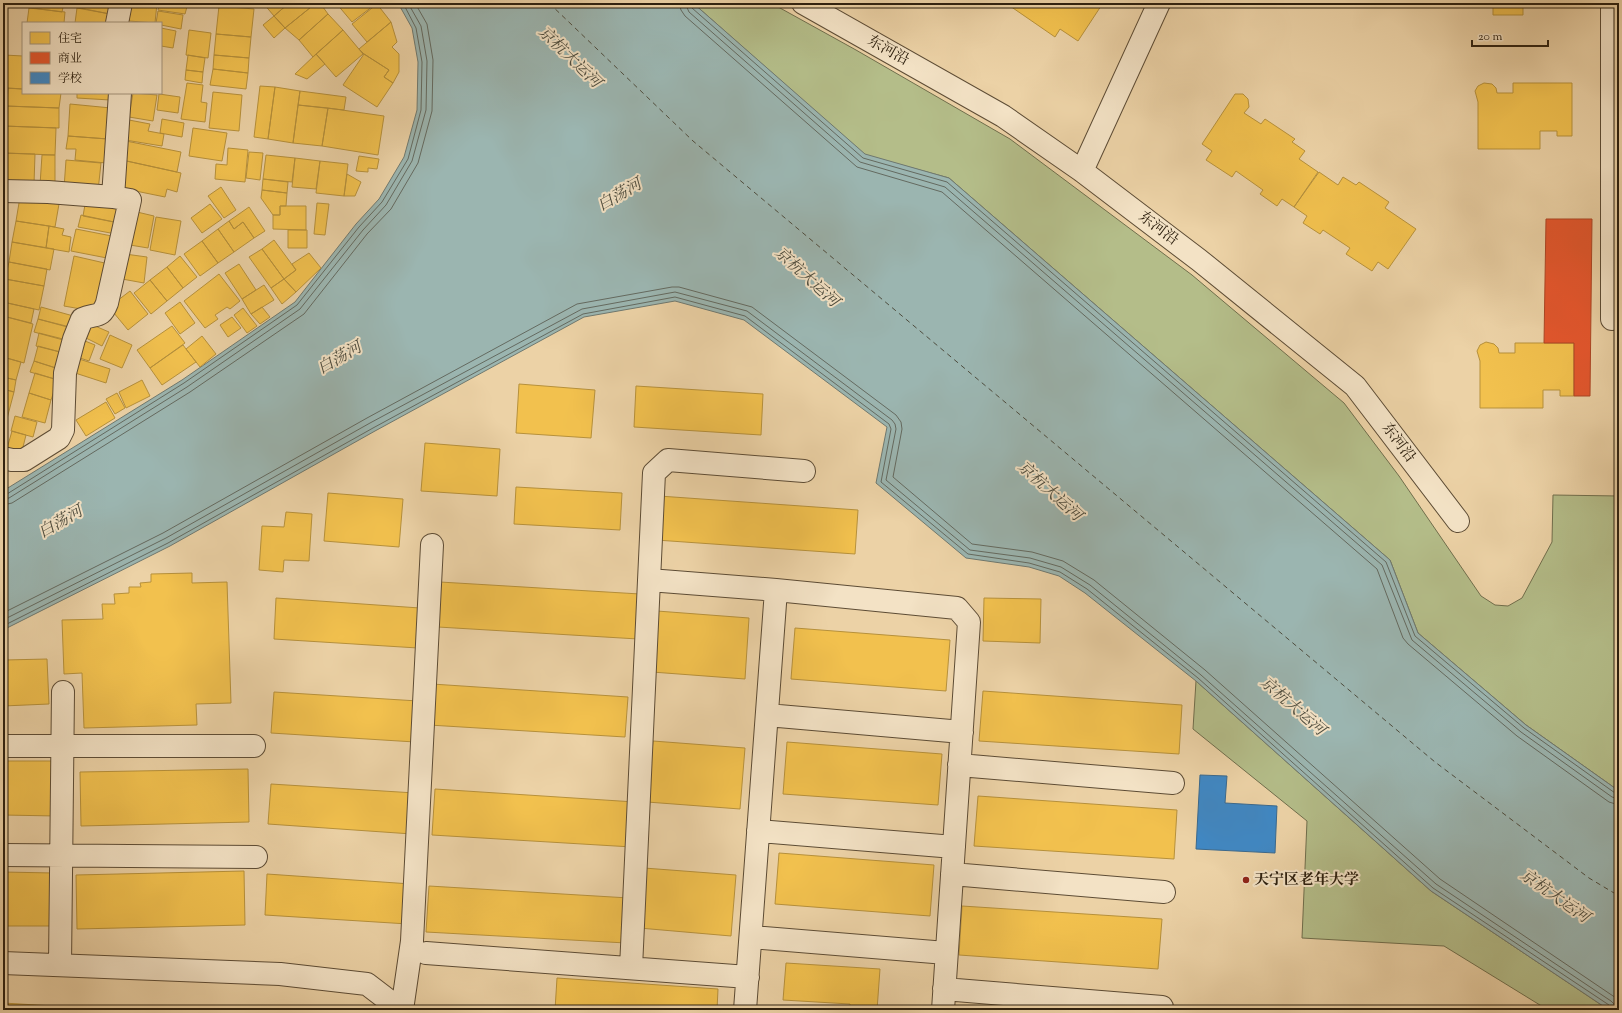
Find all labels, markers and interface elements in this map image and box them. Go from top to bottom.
legend [22,22,162,94]
water label: 京杭大运河 [532,22,608,96]
scale bar [1472,22,1548,48]
text: 20 m [1478,28,1503,46]
text: 住宅 [58,30,82,48]
street label: 东河沿 [863,31,913,71]
text: 商业 [58,50,82,68]
text: 学校 [58,70,82,88]
water label: 白荡河 [593,173,649,218]
street label: 东河沿 [1134,207,1182,251]
water label: 京杭大运河 [769,243,846,315]
water label: 白荡河 [313,336,369,381]
street label: 东河沿 [1376,419,1420,467]
water label: 京杭大运河 [1012,457,1089,529]
water label: 白荡河 [34,500,90,545]
water label: 京杭大运河 [1254,672,1332,744]
water label: 京杭大运河 [1515,865,1596,931]
place label: 天宁区老年大学 [1254,870,1359,891]
marker: 天宁区老年大学 [1241,875,1251,885]

